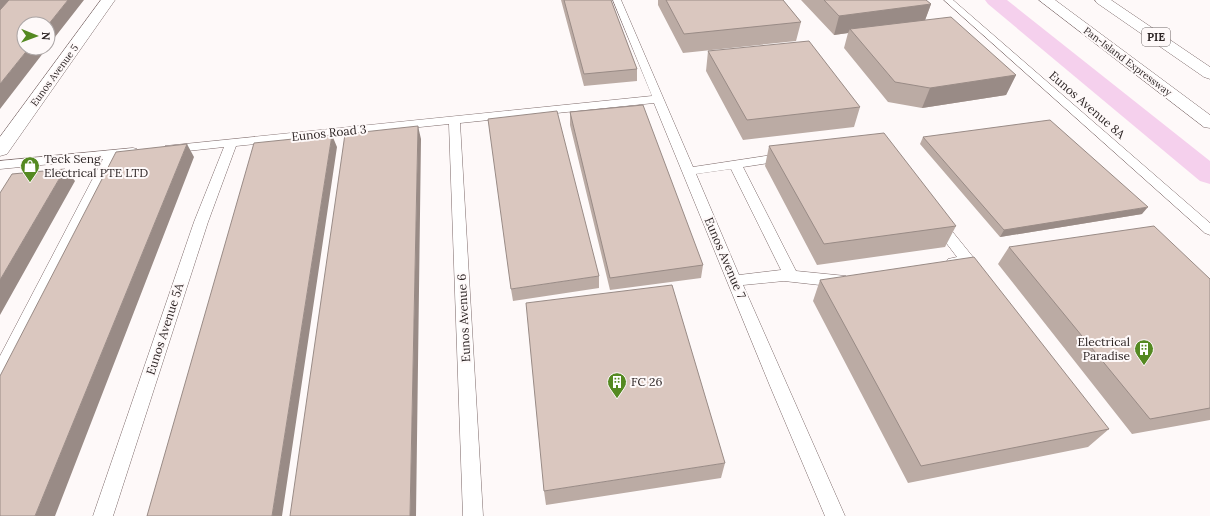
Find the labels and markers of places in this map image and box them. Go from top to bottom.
place label: Teck Seng Electrical PTE LTD [44,151,148,180]
shop icon: Teck Seng Electrical PTE LTD [19,155,41,183]
place label: Electrical Paradise [1077,334,1130,363]
building icon: Electrical Paradise [1133,338,1155,366]
building icon: FC 26 [606,371,628,399]
place label: FC 26 [631,374,662,389]

